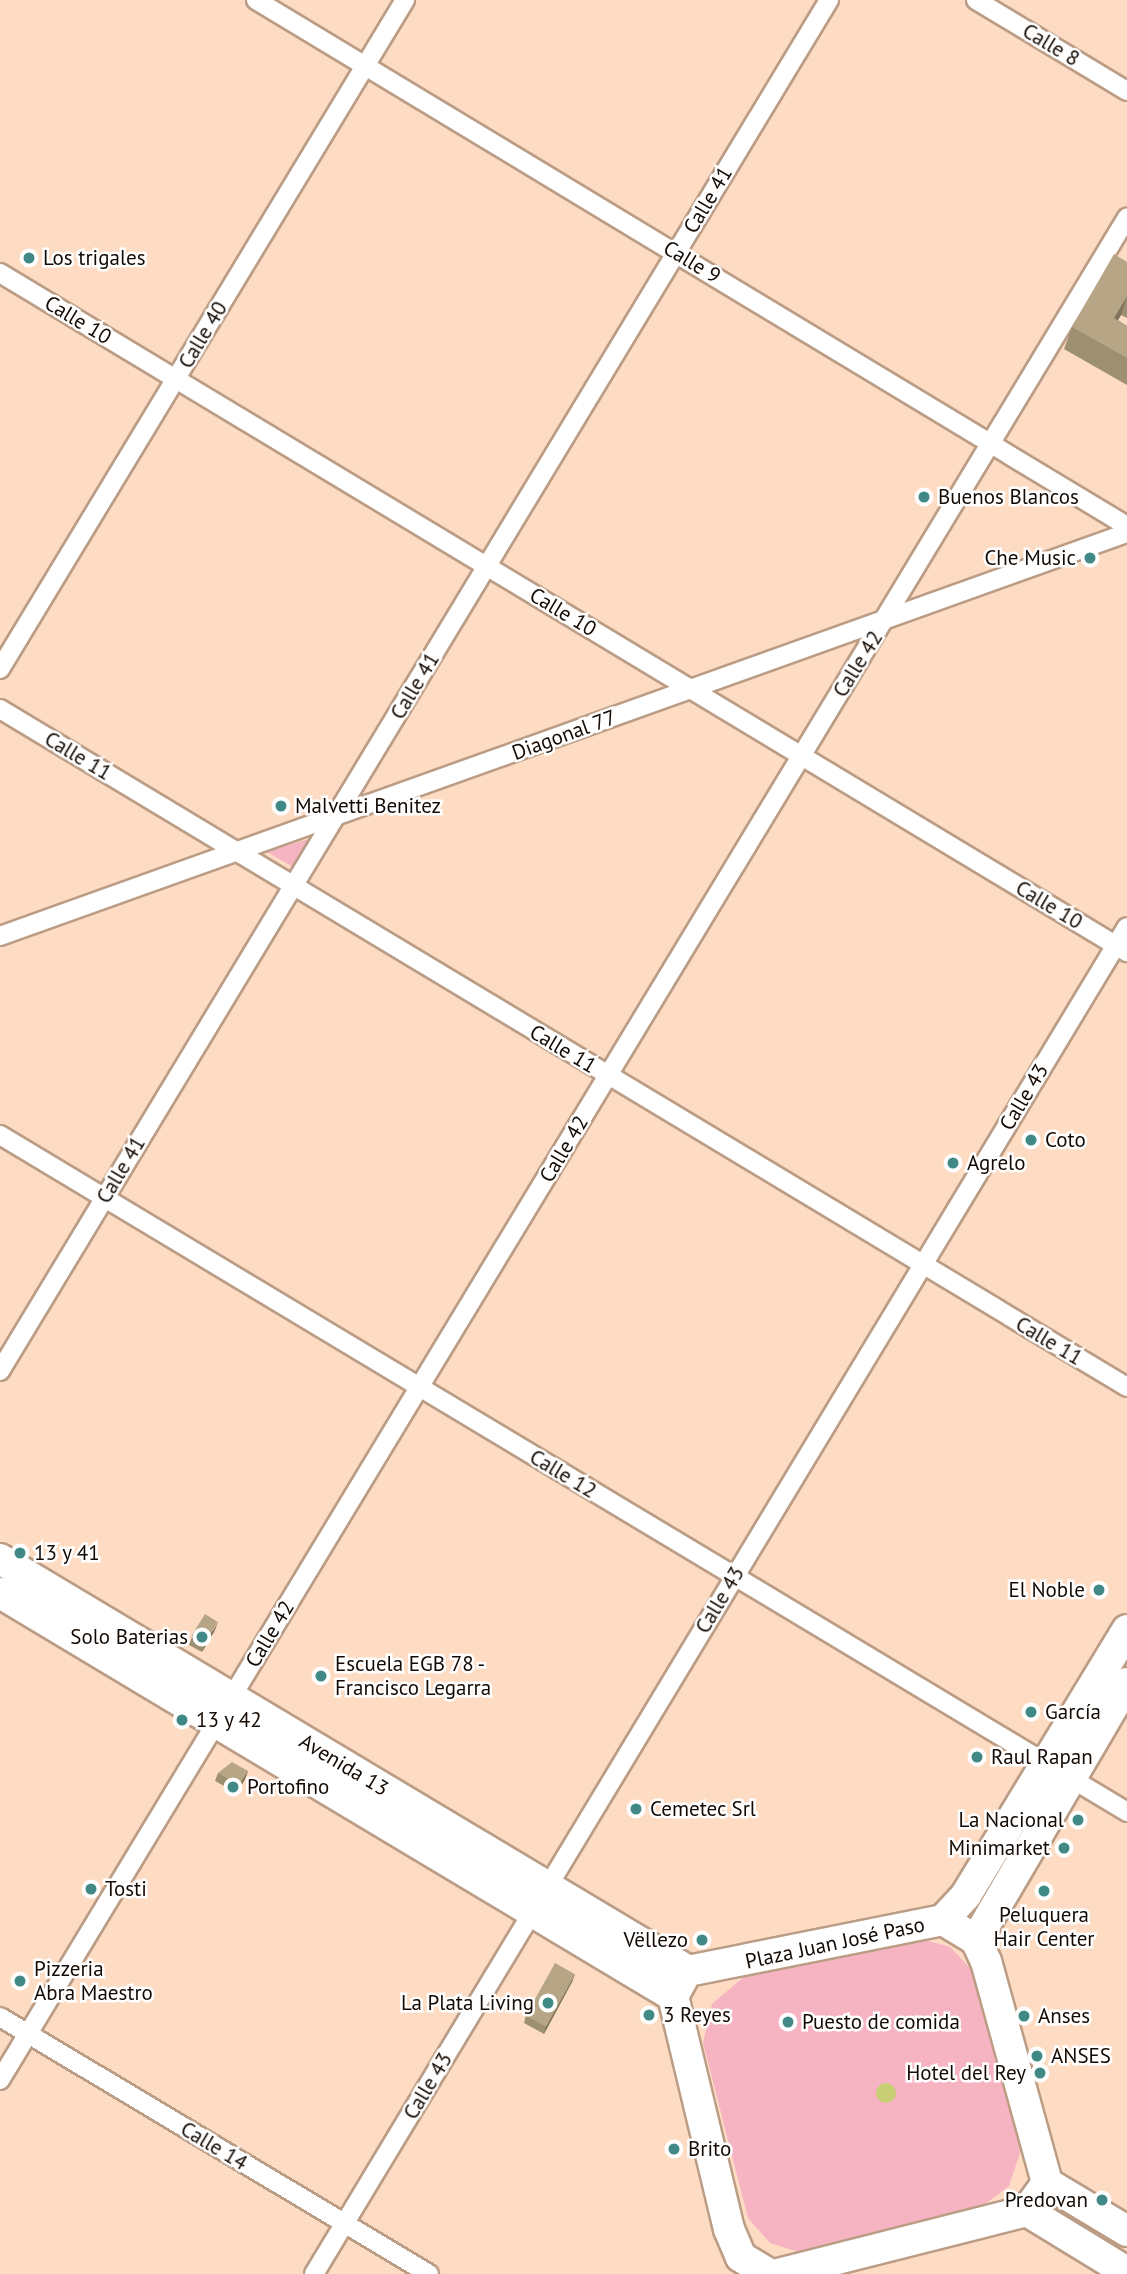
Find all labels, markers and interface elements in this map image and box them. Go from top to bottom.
street label: Calle 8 [1018,18,1084,72]
street label: Calle 41 [678,162,738,238]
street label: Calle 9 [659,235,725,289]
place label: Los trigales [43,245,146,271]
marker: Los trigales [21,250,37,266]
street label: Calle 10 [40,290,116,350]
street label: Calle 40 [173,297,233,373]
place label: Buenos Blancos [938,484,1079,510]
marker: Buenos Blancos [916,489,932,505]
place label: Che Music [984,545,1076,571]
marker: Che Music [1082,550,1098,566]
street label: Calle 10 [525,582,601,642]
street label: Calle 42 [828,626,888,702]
street label: Calle 41 [385,648,445,724]
street label: Diagonal 77 [509,705,619,765]
street label: Calle 11 [40,726,116,786]
place label: Malvetti Benitez [295,793,441,819]
marker: Malvetti Benitez [273,798,289,814]
street label: Calle 10 [1011,875,1087,935]
street label: Calle 11 [525,1019,601,1079]
street label: Calle 43 [994,1059,1054,1135]
street label: Calle 42 [534,1111,594,1187]
place label: Coto [1045,1127,1086,1153]
street label: Calle 41 [91,1132,151,1208]
marker: Coto [1023,1132,1039,1148]
place label: Agrelo [967,1150,1025,1176]
marker: Agrelo [945,1155,961,1171]
street label: Calle 11 [1011,1311,1087,1371]
street label: Calle 12 [525,1444,601,1504]
place label: 13 y 41 [34,1540,101,1566]
marker: 13 y 41 [12,1545,28,1561]
street label: Calle 43 [690,1562,750,1638]
place label: El Noble [1008,1577,1085,1603]
marker: El Noble [1091,1582,1107,1598]
street label: Calle 42 [240,1596,300,1672]
place label: Solo Baterias [70,1624,188,1650]
marker: Solo Baterias [194,1629,210,1645]
place label: Escuela EGB 78 - Francisco Legarra [335,1651,491,1701]
marker: Escuela EGB 78 - Francisco Legarra [313,1668,329,1684]
place label: García [1045,1699,1101,1725]
marker: García [1023,1704,1039,1720]
place label: 13 y 42 [196,1707,263,1733]
marker: 13 y 42 [174,1712,190,1728]
street label: Avenida 13 [295,1729,393,1801]
place label: Raul Rapan [991,1744,1093,1770]
marker: Raul Rapan [969,1749,985,1765]
place label: Portofino [247,1774,329,1800]
marker: Portofino [225,1779,241,1795]
place label: Cemetec Srl [650,1796,756,1822]
marker: Cemetec Srl [628,1801,644,1817]
place label: La Nacional [959,1807,1064,1833]
marker: La Nacional [1070,1812,1086,1828]
place label: Minimarket [948,1835,1050,1861]
marker: Minimarket [1056,1840,1072,1856]
place label: Tosti [105,1876,147,1902]
marker: Tosti [83,1881,99,1897]
marker: Peluquera Hair Center [1036,1883,1052,1899]
place label: Peluquera Hair Center [993,1902,1095,1952]
street label: Plaza Juan José Paso [743,1912,927,1974]
place label: Vëllezo [623,1927,688,1953]
marker: Vëllezo [694,1932,710,1948]
place label: Pizzeria Abra Maestro [34,1956,153,2006]
marker: Pizzeria Abra Maestro [12,1973,28,1989]
place label: La Plata Living [401,1990,534,2016]
marker: La Plata Living [540,1995,556,2011]
place label: 3 Reyes [663,2002,731,2028]
place label: Anses [1038,2003,1090,2029]
marker: 3 Reyes [641,2007,657,2023]
marker: Anses [1016,2008,1032,2024]
place label: Puesto de comida [802,2009,960,2035]
marker: Puesto de comida [780,2014,796,2030]
place label: ANSES [1051,2043,1111,2069]
street label: Calle 43 [398,2048,458,2124]
marker: ANSES [1029,2048,1045,2064]
place label: Hotel del Rey [906,2060,1026,2086]
marker: Hotel del Rey [1032,2065,1048,2081]
street label: Calle 14 [176,2116,252,2176]
place label: Brito [688,2136,731,2162]
marker: Brito [666,2141,682,2157]
place label: Predovan [1005,2187,1088,2213]
marker: Predovan [1094,2192,1110,2208]

